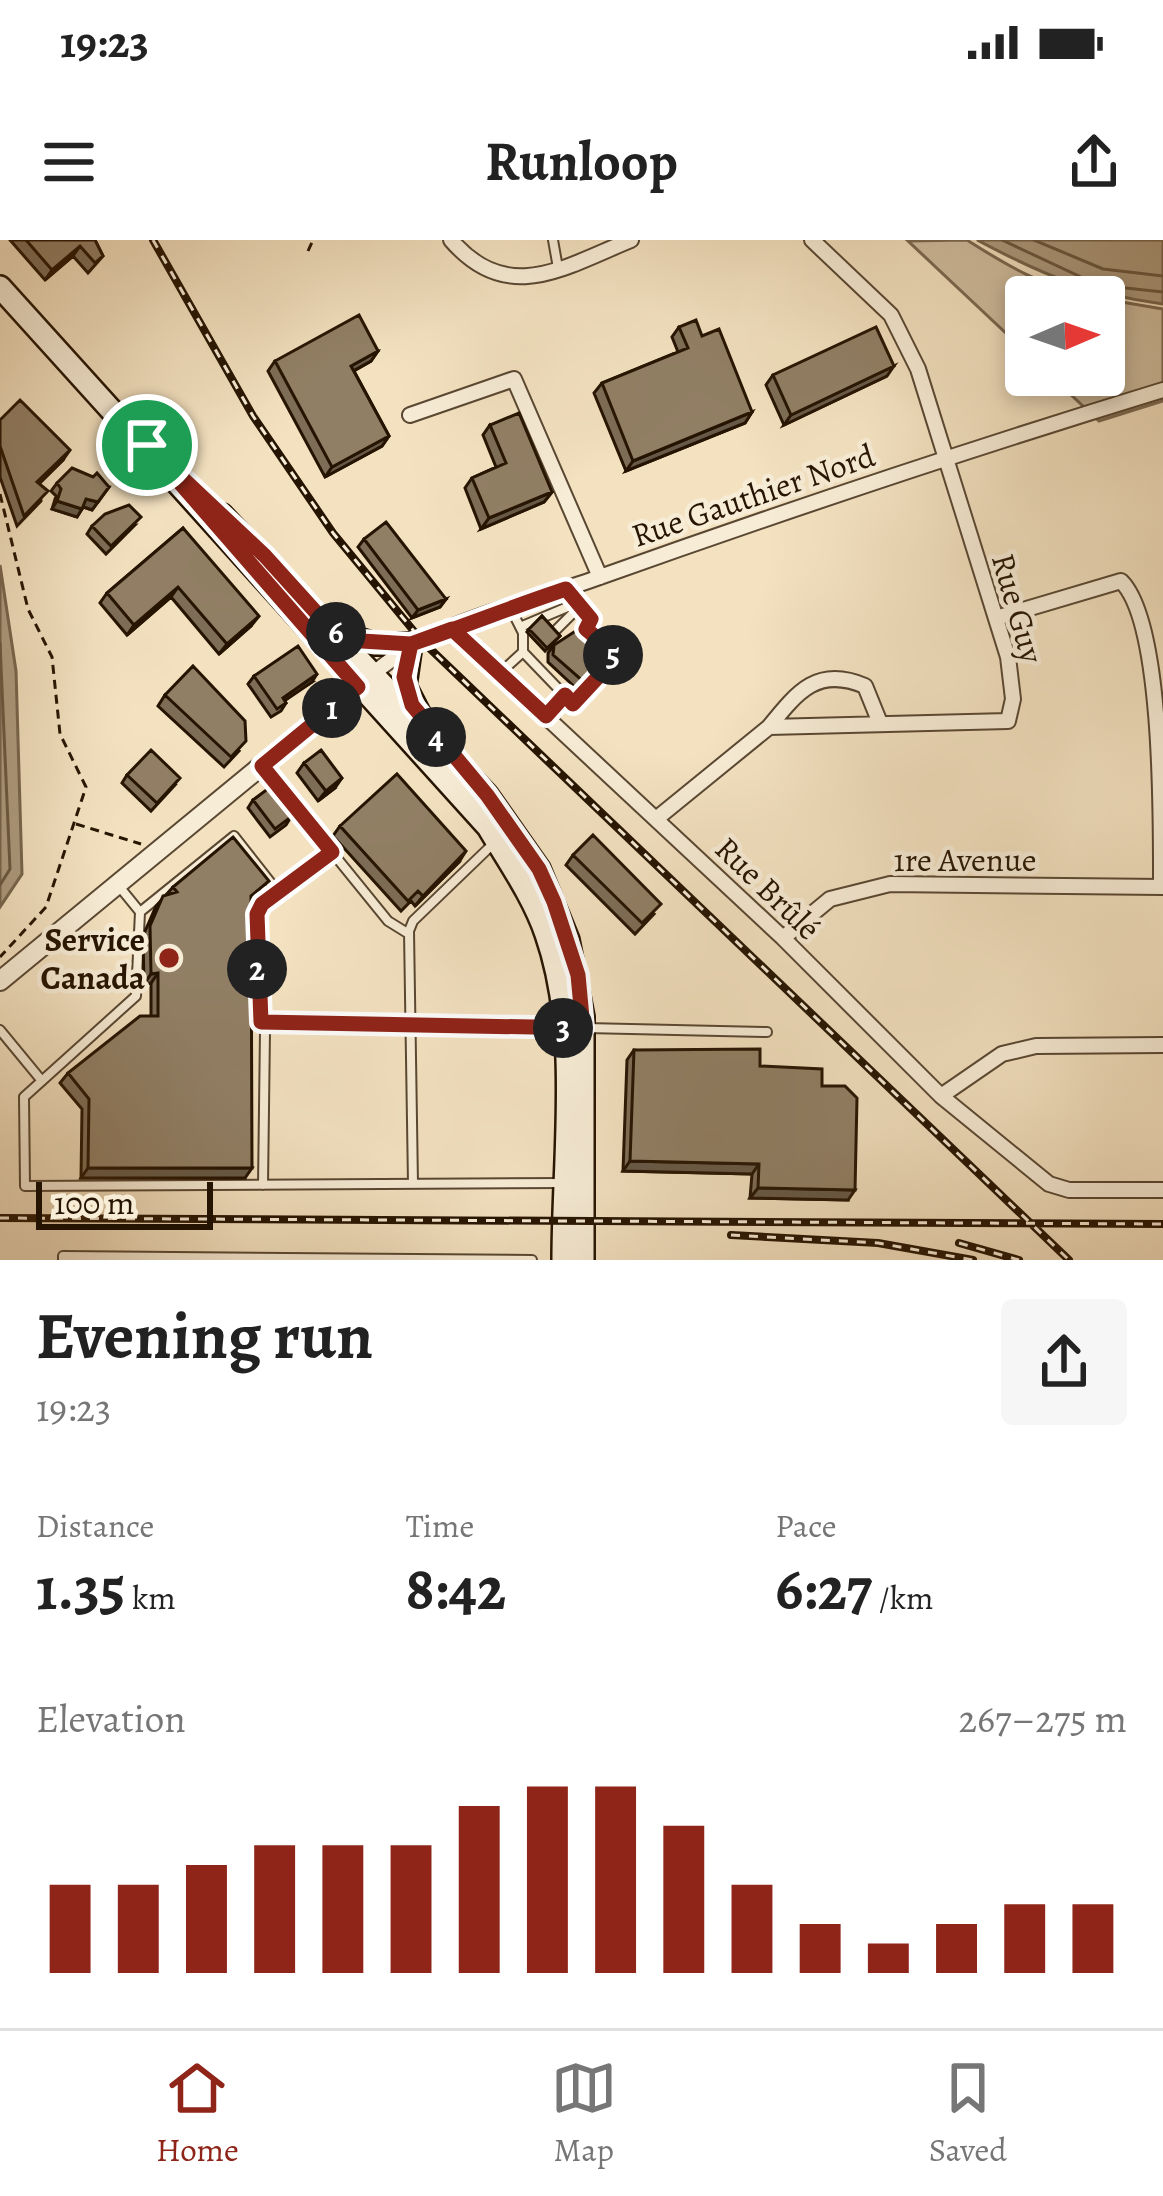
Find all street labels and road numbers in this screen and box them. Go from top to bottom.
street label: Rue Gauthier Nord [625,432,881,558]
street label: Rue Guy [981,548,1055,668]
street label: Rue Brûlé [705,826,831,950]
street label: 1re Avenue [893,837,1037,882]

